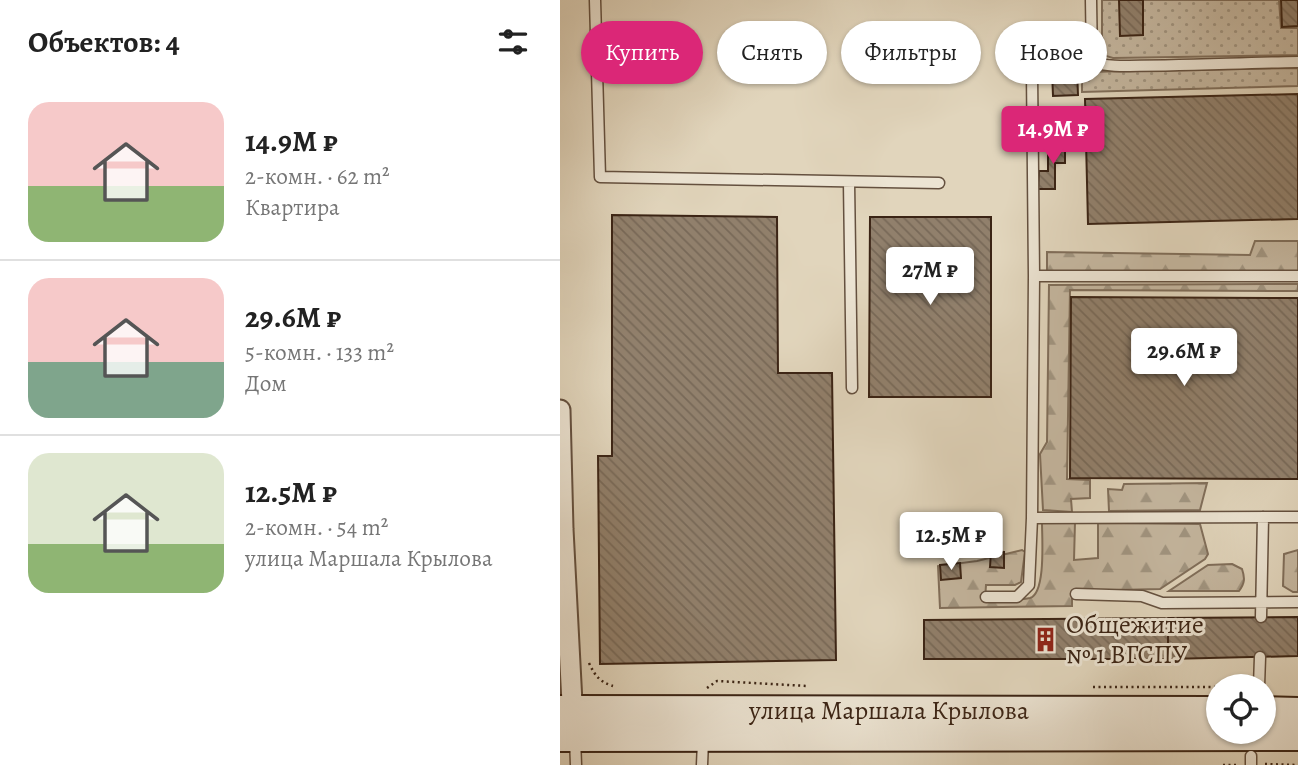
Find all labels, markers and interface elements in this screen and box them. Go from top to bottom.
chip: Купить [581,21,703,84]
chip: Снять [717,21,827,84]
chip: Фильтры [841,21,981,84]
chip: Новое [995,21,1107,84]
text: Объектов: 4 [28,22,180,62]
icon: filters [494,23,532,61]
pin: 14.9M ₽ [988,106,1118,166]
text: 14.9M ₽ [1017,113,1089,144]
text: 14.9M ₽ [245,121,338,161]
icon: home [84,130,168,214]
text: 2-комн. · 62 m² [245,161,390,192]
text: Квартира [245,192,340,223]
pin: 27M ₽ [881,247,979,307]
text: 27M ₽ [902,254,958,285]
text: 29.6M ₽ [245,297,341,337]
icon: home [84,306,168,390]
pin: 29.6M ₽ [1119,328,1249,388]
text: 29.6M ₽ [1147,335,1221,366]
text: 5-комн. · 133 m² [245,337,394,368]
text: Дом [245,368,287,399]
text: 12.5M ₽ [245,472,337,512]
icon: home [84,481,168,565]
text: 2-комн. · 54 m² [245,512,388,543]
pin: 12.5M ₽ [886,512,1016,572]
text: 12.5M ₽ [916,519,986,550]
text: улица Маршала Крылова [245,543,492,574]
place label: Общежитие № 1 ВГСПУ [1066,607,1204,672]
building icon: Общежитие № 1 ВГСПУ [1032,625,1060,653]
map controls [1206,674,1276,744]
button: locate [1206,674,1276,744]
street label: улица Маршала Крылова [748,693,1029,728]

